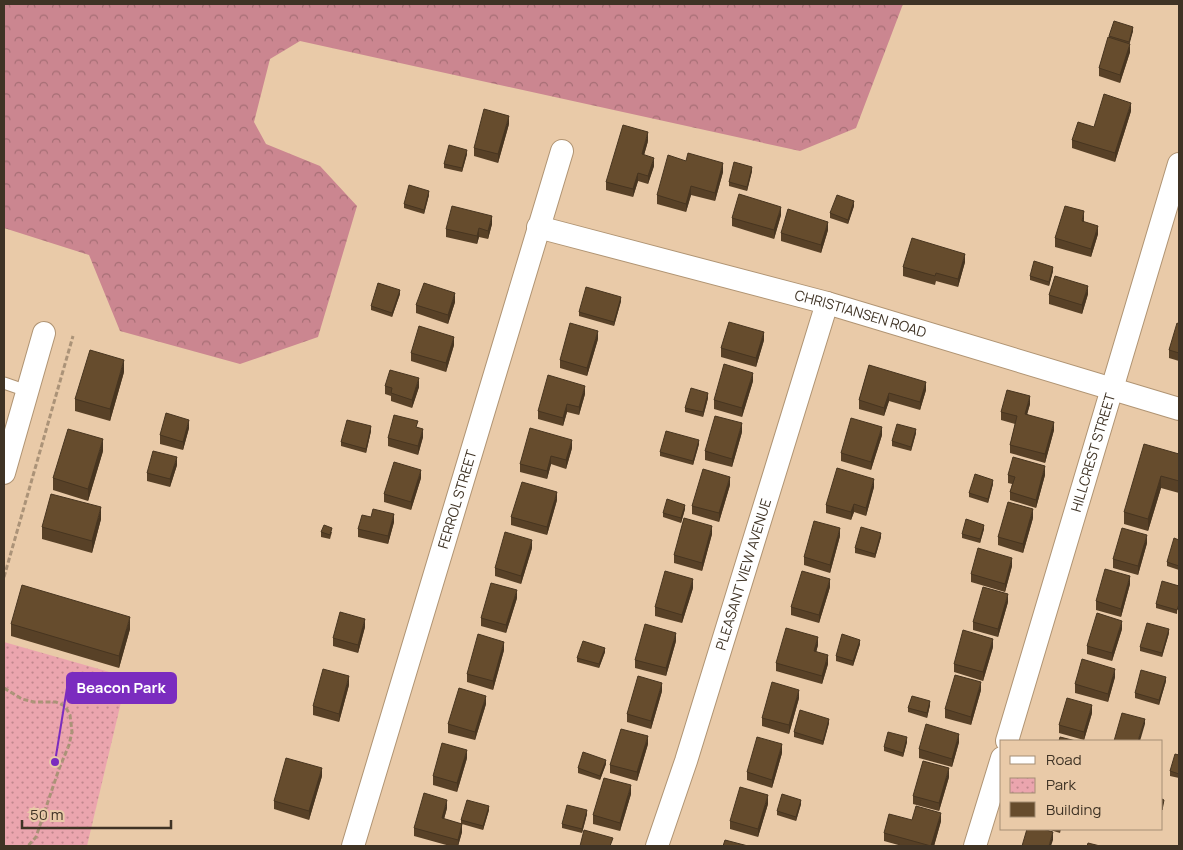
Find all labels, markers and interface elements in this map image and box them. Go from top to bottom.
street label: CHRISTIANSEN ROAD [793,285,929,341]
street label: HILLCREST STREET [1066,390,1119,514]
street label: FERROL STREET [433,447,481,551]
street label: PLEASANT VIEW AVENUE [711,496,775,652]
callout: Beacon Park [67,673,176,703]
text: Beacon Park [76,677,166,698]
legend [1000,740,1163,830]
text: Road [1046,749,1082,770]
text: Park [1046,774,1076,795]
scale bar [22,798,171,830]
text: Building [1046,799,1101,820]
text: 50 m [30,804,64,825]

